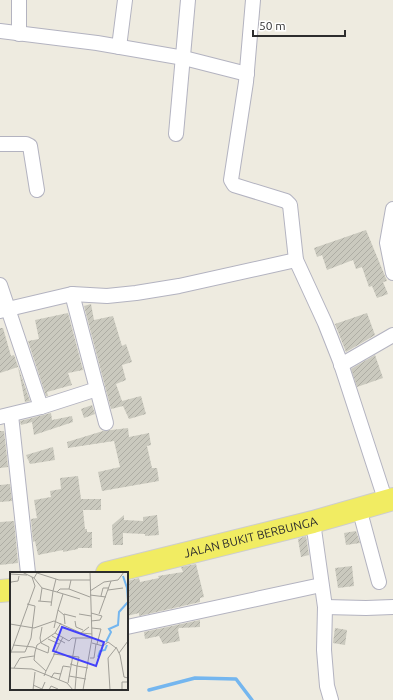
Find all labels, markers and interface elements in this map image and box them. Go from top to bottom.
scale bar [253,12,345,38]
text: 50 m [259,19,286,32]
street label: JALAN BUKIT BERBUNGA [182,514,319,560]
inset map [10,572,128,690]

